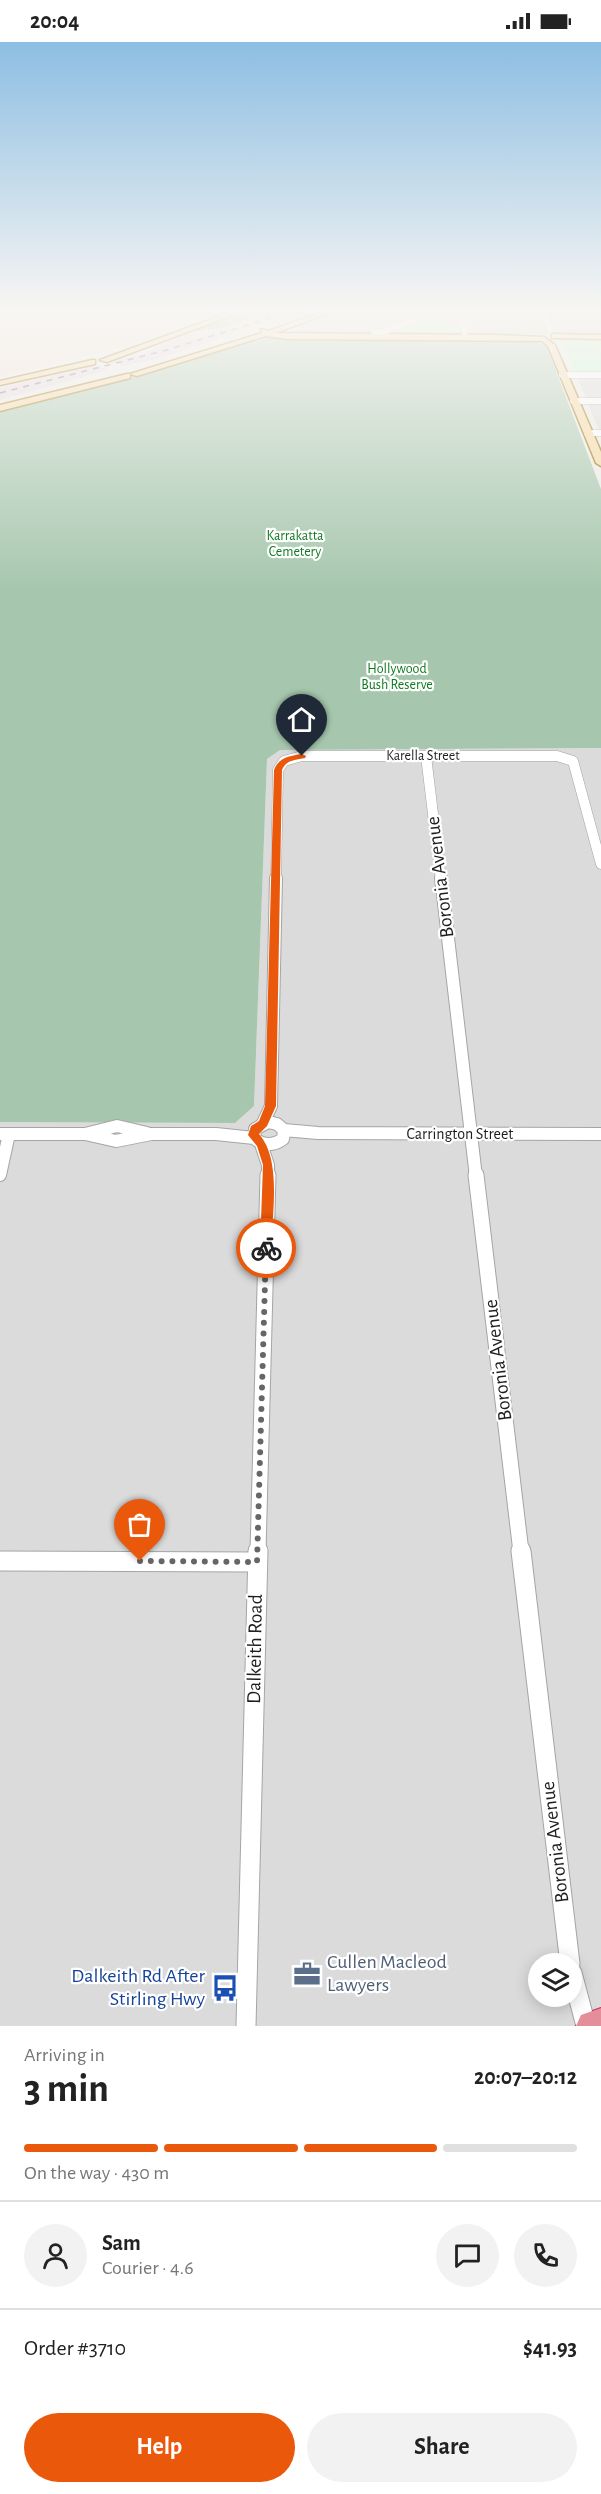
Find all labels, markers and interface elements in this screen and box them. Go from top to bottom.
text: 20:04 [30,10,79,32]
park label: Karrakatta Cemetery [266,529,324,559]
park label: Hollywood Bush Reserve [361,662,433,692]
pin [276,694,327,756]
icon: home [285,703,318,736]
street label: Karella Street [386,749,460,763]
street label: Boronia Avenue [423,815,457,939]
street label: Carrington Street [407,1126,513,1142]
courier [236,1218,296,1278]
icon: bike [250,1232,283,1265]
street label: Boronia Avenue [481,1298,515,1422]
pin [114,1499,165,1561]
icon: bag [123,1508,156,1541]
street label: Dalkeith Road [244,1594,266,1704]
street label: Boronia Avenue [538,1780,572,1904]
place label: Cullen Macleod Lawyers [327,1952,447,1995]
map controls [528,1953,582,2007]
button: layers [528,1953,582,2007]
office icon: Cullen Macleod Lawyers [292,1959,322,1989]
place label: Dalkeith Rd After Stirling Hwy [71,1966,206,2009]
bus stop icon: Dalkeith Rd After Stirling Hwy [210,1973,240,2003]
text: Arriving in [24,2045,105,2065]
text: 20:07–20:12 [474,2066,577,2088]
text: 3 min [24,2070,109,2109]
text: On the way · 430 m [24,2163,169,2183]
button: person [24,2224,87,2287]
button: chat [436,2224,499,2287]
button: phone [514,2224,577,2287]
text: Sam [102,2232,141,2254]
text: Courier · 4.6 [102,2258,194,2278]
text: Order #3710 [24,2337,126,2359]
text: $41.93 [523,2337,577,2359]
button: Help [24,2413,295,2482]
button: Share [307,2413,577,2482]

